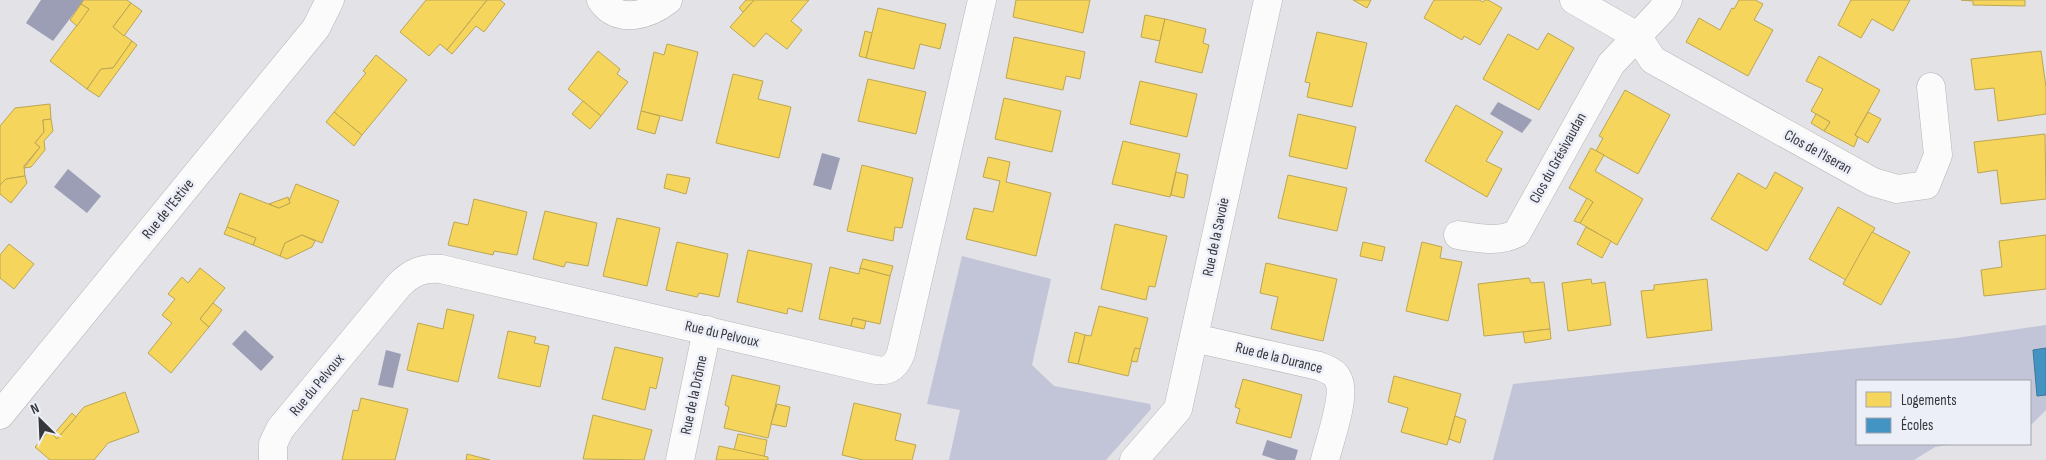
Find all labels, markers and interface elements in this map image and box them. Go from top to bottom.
street label: Clos du Grésivaudan [1525,109,1591,207]
street label: Clos de l'Iseran [1781,126,1855,178]
street label: Rue de l'Estive [138,175,198,243]
street label: Rue de la Savoie [1198,196,1234,278]
street label: Rue du Pelvoux [683,316,761,352]
street label: Rue de la Durance [1233,338,1325,378]
street label: Rue du Pelvoux [285,350,349,420]
street label: Rue de la Drôme [676,354,712,436]
legend [1856,380,2031,445]
text: Logements [1901,391,1957,410]
north arrow [15,395,65,445]
text: N [28,399,42,418]
text: Écoles [1901,416,1933,435]

